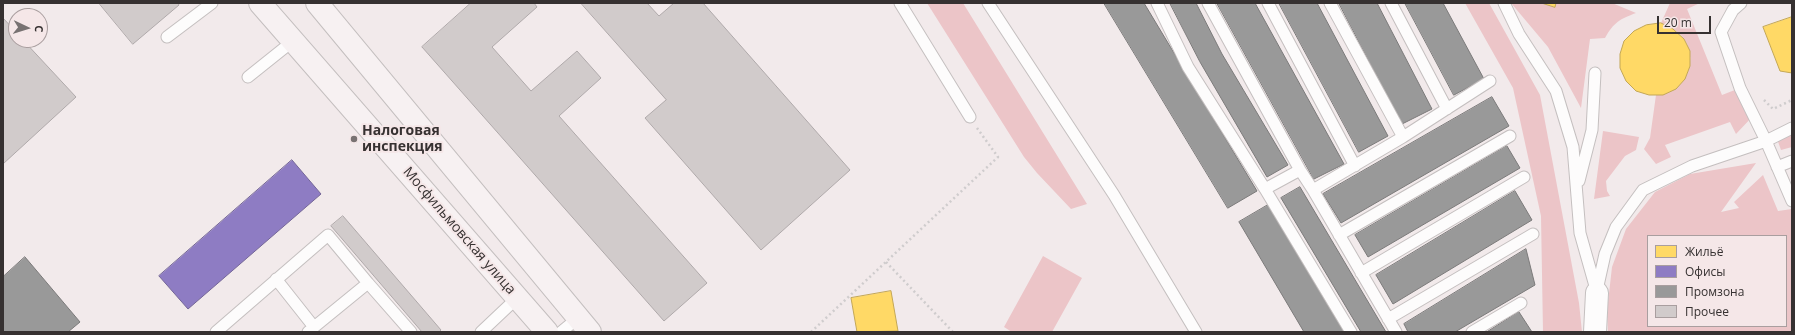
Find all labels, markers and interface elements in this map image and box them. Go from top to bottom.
north arrow [8,8,48,48]
scale bar [1659,8,1713,34]
text: 20 m [1664,14,1692,31]
text: С [32,25,47,33]
place label: Налоговая инспекция [362,123,443,156]
marker: Налоговая инспекция [349,134,359,144]
street label: Мосфильмовская улица [399,164,519,298]
legend [1647,235,1787,327]
text: Жильё [1685,243,1723,260]
text: Офисы [1685,263,1726,280]
text: Промзона [1685,283,1744,300]
text: Прочее [1685,303,1729,320]

